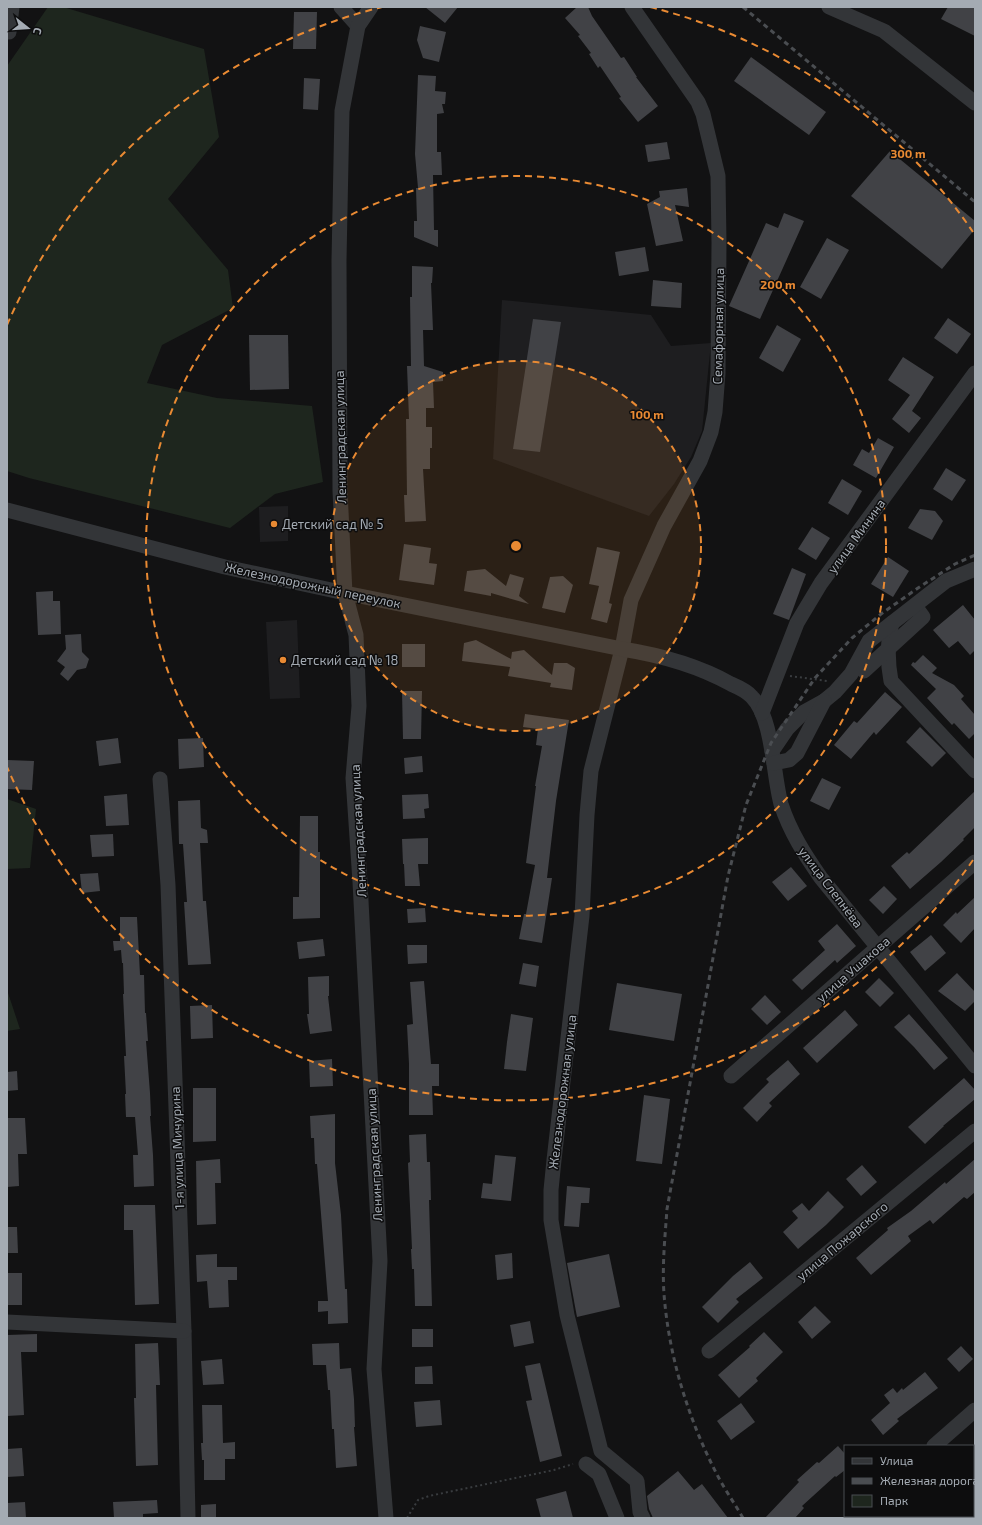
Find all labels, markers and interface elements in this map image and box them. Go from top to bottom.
north arrow [8,8,48,48]
text: С [31,26,45,37]
text: 300 m [890,146,926,160]
street label: Семафорная улица [709,268,727,384]
text: 200 m [760,277,796,291]
street label: Ленинградская улица [331,370,349,504]
text: 100 m [630,407,664,421]
street label: улица Минина [824,496,888,576]
place label: Детский сад № 5 [282,516,383,532]
marker: Детский сад № 5 [269,519,279,529]
centre of rings [509,539,523,553]
street label: Железнодорожный переулок [224,559,402,611]
place label: Детский сад № 18 [291,652,399,668]
marker: Детский сад № 18 [278,655,288,665]
street label: Ленинградская улица [347,764,369,898]
street label: улица Слепнёва [795,843,867,931]
street label: улица Ушакова [813,933,893,1005]
street label: Железнодорожная улица [545,1014,579,1170]
street label: 1-я улица Мичурина [167,1086,187,1210]
street label: Ленинградская улица [363,1088,385,1222]
street label: улица Пожарского [793,1198,891,1284]
legend [844,1445,974,1517]
text: Улица [880,1453,913,1467]
text: Железная дорога [880,1473,979,1487]
text: Парк [880,1493,909,1507]

